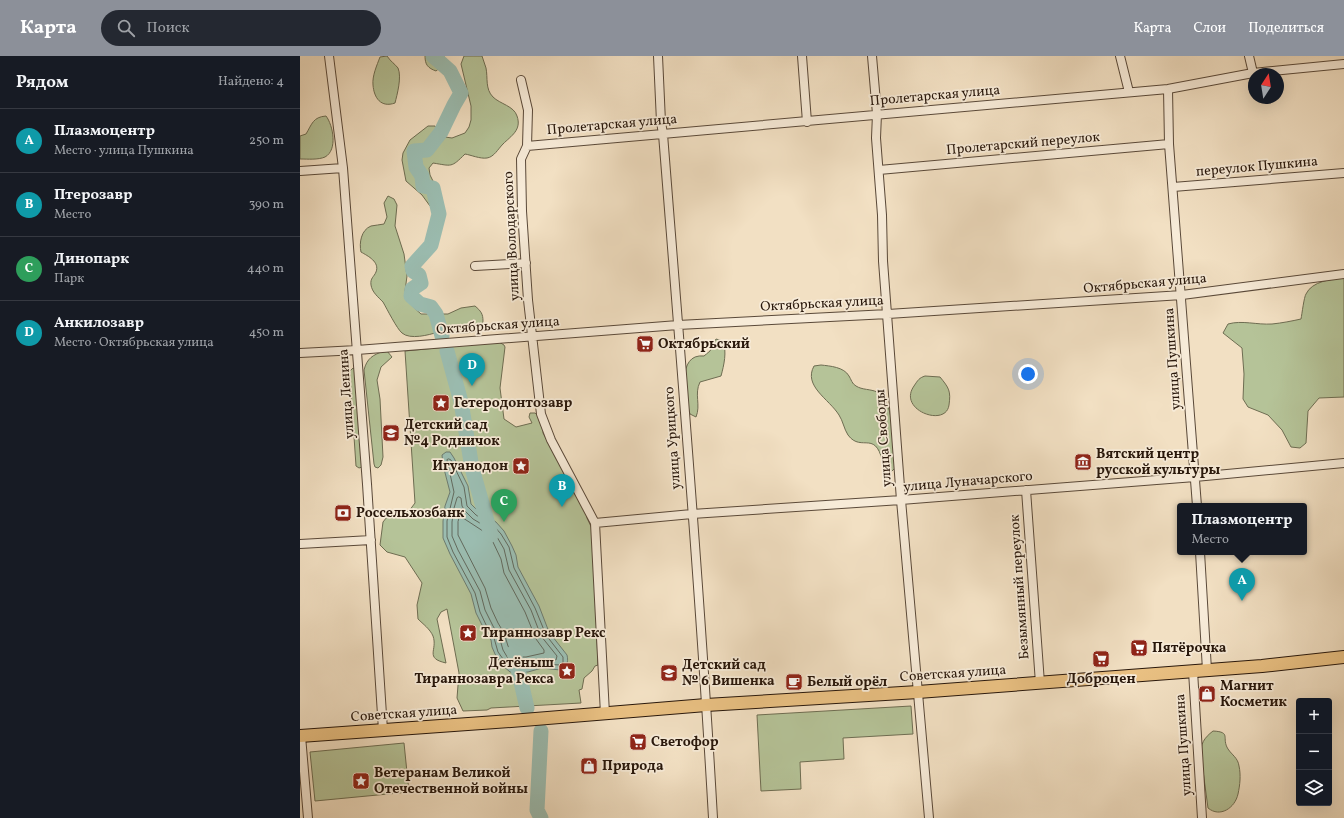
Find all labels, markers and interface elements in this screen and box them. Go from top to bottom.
search box [101,10,381,46]
text: Карта [20,15,77,41]
icon: search [115,17,137,39]
text: Поиск [147,18,190,39]
text: Карта [1133,19,1171,38]
text: Слои [1193,19,1226,38]
text: Поделиться [1248,19,1324,38]
north arrow [1248,68,1284,104]
text: Рядом [16,71,69,94]
text: Найдено: 4 [218,73,284,91]
street label: Пролетарская улица [869,81,1001,111]
street label: Пролетарская улица [546,110,678,140]
text: Плазмоцентр [54,121,155,142]
street label: Пролетарский переулок [945,128,1101,160]
text: A [24,132,34,150]
text: 250 m [249,132,284,150]
text: Место · улица Пушкина [54,142,194,160]
street label: переулок Пушкина [1195,152,1319,182]
street label: улица Володарского [499,171,525,301]
text: Птерозавр [54,185,133,206]
text: B [25,196,33,214]
text: 390 m [249,196,284,214]
text: Место [54,206,91,224]
text: Динопарк [54,249,129,270]
text: C [25,260,33,278]
text: 440 m [247,260,284,278]
street label: Октябрьская улица [1083,269,1207,299]
text: Парк [54,270,84,288]
street label: Октябрьская улица [760,291,884,317]
street label: улица Пушкина [1160,307,1186,411]
street label: Октябрьская улица [436,312,560,340]
text: Анкилозавр [54,313,144,334]
text: D [24,324,34,342]
text: 450 m [249,324,284,342]
text: Место · Октябрьская улица [54,334,214,352]
supermarket icon: Октябрьский [635,334,655,354]
place label: Октябрьский [658,335,750,354]
street label: улица Ленина [334,348,360,440]
pin: D [459,353,485,386]
your location [1018,364,1038,384]
street label: улица Урицкого [660,386,686,490]
street label: улица Свободы [871,388,897,488]
place icon: Гетеродонтозавр [431,393,451,413]
place label: Гетеродонтозавр [454,394,573,413]
place label: Детский сад №4 Родничок [404,416,500,451]
school or university icon: Детский сад №4 Родничок [381,423,401,443]
place label: Вятский центр русской культуры [1096,445,1220,480]
museum icon: Вятский центр русской культуры [1073,452,1093,472]
place icon: Игуанодон [511,456,531,476]
place label: Игуанодон [432,457,508,476]
street label: улица Луначарского [903,467,1033,497]
pin: B [549,474,575,507]
pin: C [491,489,517,522]
bank icon: Россельхозбанк [333,503,353,523]
popup [1177,503,1307,555]
place label: Россельхозбанк [356,504,465,523]
text: Плазмоцентр [1192,510,1292,531]
street label: Безымянный переулок [1005,513,1035,660]
text: Место [1192,531,1229,549]
pin: A [1229,568,1255,601]
place icon: Тираннозавр Рекс [458,623,478,643]
place label: Тираннозавр Рекс [481,624,606,643]
supermarket icon: Пятёрочка [1129,638,1149,658]
place label: Пятёрочка [1152,639,1227,658]
supermarket icon: Доброцен [1091,649,1111,669]
place label: Детёныш Тираннозавра Рекса [414,654,554,689]
place label: Детский сад № 6 Вишенка [682,656,775,691]
place icon: Детёныш Тираннозавра Рекса [557,661,577,681]
street label: Советская улица [899,661,1007,687]
school or university icon: Детский сад № 6 Вишенка [659,663,679,683]
place label: Доброцен [1066,670,1136,689]
cafe icon: Белый орёл [784,672,804,692]
place label: Белый орёл [807,673,887,692]
place label: Магнит Косметик [1220,677,1287,712]
shop icon: Магнит Косметик [1197,684,1217,704]
street label: улица Пушкина [1171,693,1197,797]
map controls [1296,698,1332,806]
button: + [1296,698,1332,734]
street label: Советская улица [350,701,458,727]
supermarket icon: Светофор [628,732,648,752]
place label: Светофор [651,733,719,752]
button: − [1296,734,1332,770]
shop icon: Природа [579,756,599,776]
place label: Природа [602,757,664,776]
place label: Ветеранам Великой Отечественной войны [374,764,528,799]
button: layers [1296,770,1332,806]
place icon: Ветеранам Великой Отечественной войны [351,771,371,791]

